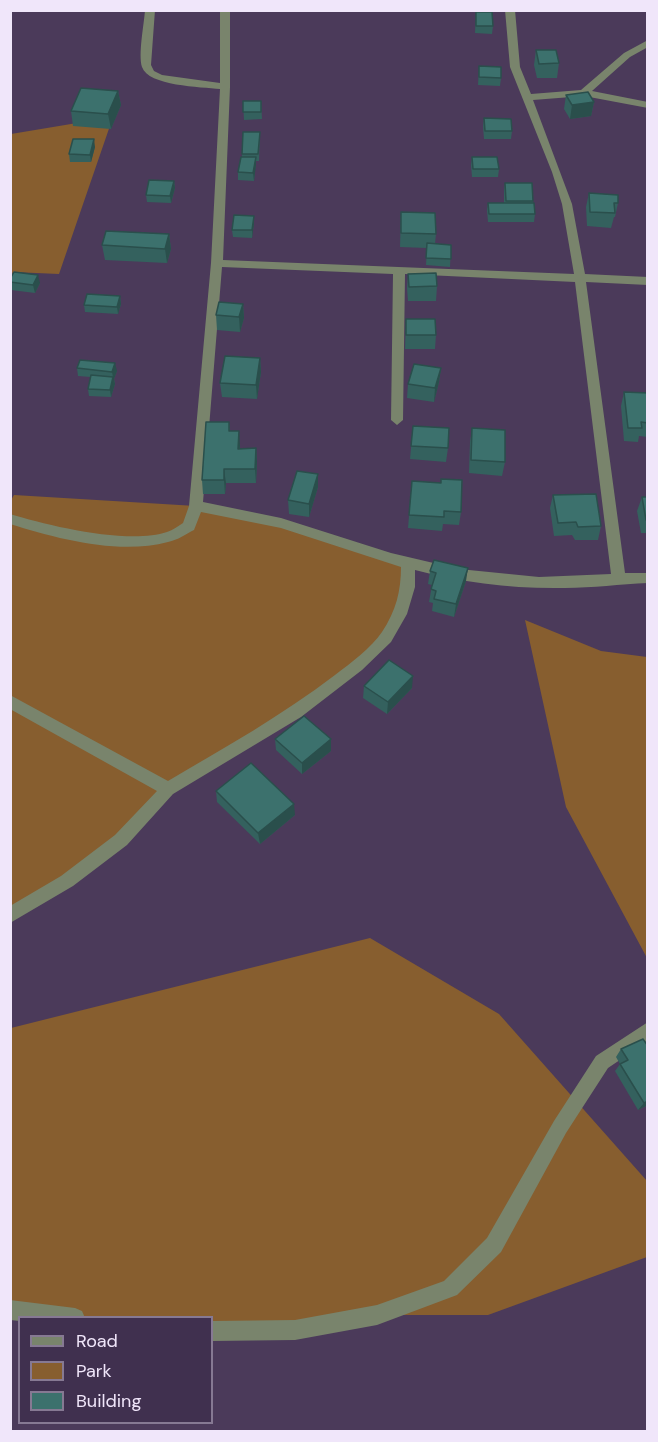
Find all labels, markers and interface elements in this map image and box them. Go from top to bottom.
legend [18,1316,213,1424]
text: Road [76,1329,118,1353]
text: Park [76,1359,112,1383]
text: Building [76,1389,141,1413]

